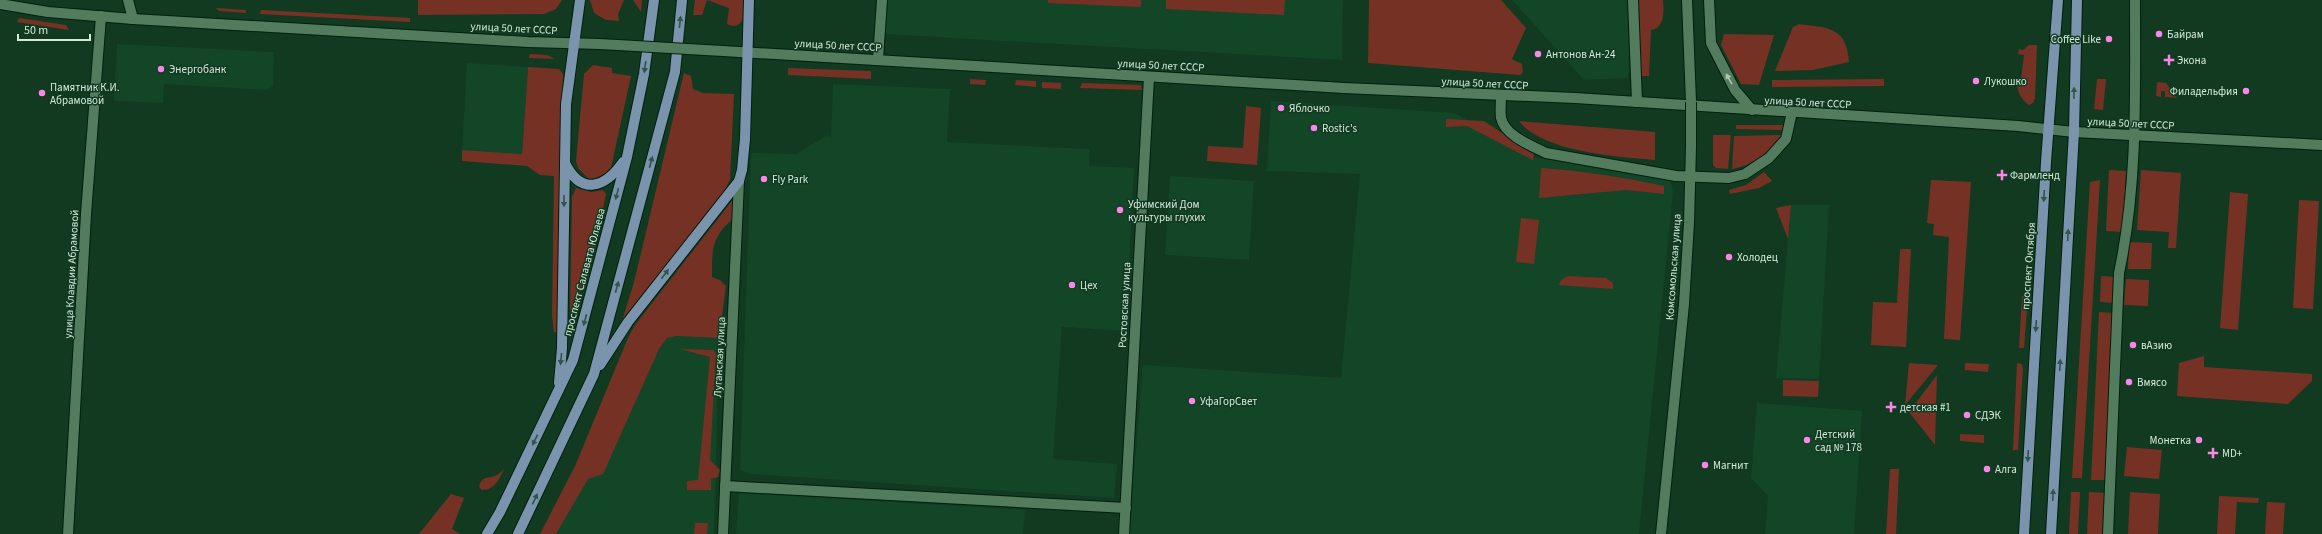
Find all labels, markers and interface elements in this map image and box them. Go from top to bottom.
scale bar [18,16,90,42]
one-way arrow [676,16,683,28]
street label: улица 50 лет СССР [470,19,558,38]
text: 50 m [24,22,48,39]
place label: Байрам [2167,27,2204,42]
marker: Байрам [2154,29,2164,39]
place label: Coffee Like [2051,32,2102,47]
marker: Coffee Like [2104,34,2114,44]
street label: улица 50 лет СССР [794,36,882,55]
place label: Антонов Ан-24 [1546,47,1616,62]
marker: Антонов Ан-24 [1533,49,1543,59]
place label: Экона [2177,53,2206,68]
marker: Экона [2164,55,2174,65]
street label: улица 50 лет СССР [1117,56,1205,75]
one-way arrow [642,61,648,73]
place label: Энергобанк [169,62,227,77]
marker: Энергобанк [156,64,166,74]
one-way arrow [1725,73,1732,85]
street label: улица 50 лет СССР [1441,74,1529,93]
place label: Лукошко [1984,74,2027,89]
marker: Лукошко [1971,76,1981,86]
place label: Памятник К.И. Абрамовой [50,80,120,108]
place label: Филадельфия [2170,84,2238,99]
one-way arrow [2071,86,2077,99]
marker: Филадельфия [2241,86,2251,96]
marker: Памятник К.И. Абрамовой [37,88,47,98]
street label: улица 50 лет СССР [1764,93,1852,112]
place label: Яблочко [1289,101,1330,116]
marker: Яблочко [1276,103,1286,113]
street label: улица 50 лет СССР [2087,114,2175,133]
place label: Rostic's [1322,121,1357,136]
marker: Rostic's [1309,123,1319,133]
one-way arrow [648,155,654,167]
place label: Фармленд [2010,168,2060,183]
marker: Фармленд [1997,170,2007,180]
place label: Fly Park [772,172,809,187]
marker: Fly Park [759,174,769,184]
one-way arrow [614,188,620,200]
one-way arrow [2041,190,2048,202]
one-way arrow [561,195,567,208]
place label: Уфимский Дом культуры глухих [1128,197,1206,225]
marker: Уфимский Дом культуры глухих [1115,205,1125,215]
street label: проспект Салавата Юлаева [560,206,609,338]
street label: улица Клавдии Абрамовой [61,209,82,339]
street label: Комсомольская улица [1662,213,1685,321]
street label: проспект Октября [2018,222,2039,310]
one-way arrow [2064,229,2071,241]
place label: Холодец [1737,250,1778,265]
marker: Холодец [1724,252,1734,262]
street label: Ростовская улица [1115,262,1134,348]
one-way arrow [661,268,669,279]
place label: Цех [1080,278,1098,293]
marker: Цех [1067,280,1077,290]
one-way arrow [614,281,620,293]
one-way arrow [581,314,587,326]
street label: Луганская улица [710,316,729,398]
one-way arrow [2032,320,2039,332]
place label: вАзию [2141,338,2172,353]
marker: вАзию [2128,340,2138,350]
one-way arrow [558,353,565,365]
one-way arrow [2057,359,2064,371]
place label: Вмясо [2137,375,2167,390]
marker: Вмясо [2124,377,2134,387]
place label: УфаГорСвет [1200,394,1257,409]
marker: УфаГорСвет [1187,396,1197,406]
place label: детская #1 [1900,400,1951,415]
marker: детская #1 [1885,401,1897,413]
place label: СДЭК [1975,408,2002,423]
marker: СДЭК [1962,410,1972,420]
place label: Детский сад № 178 [1815,427,1862,455]
place label: Монетка [2150,433,2191,448]
one-way arrow [532,434,538,445]
marker: Детский сад № 178 [1802,435,1812,445]
marker: Монетка [2194,435,2204,445]
place label: MD+ [2222,446,2243,461]
marker: MD+ [2207,447,2219,459]
one-way arrow [2025,450,2031,463]
place label: Магнит [1713,458,1749,473]
marker: Магнит [1700,460,1710,470]
place label: Алга [1995,462,2017,477]
marker: Алга [1982,464,1992,474]
one-way arrow [2050,489,2057,501]
one-way arrow [532,493,538,504]

